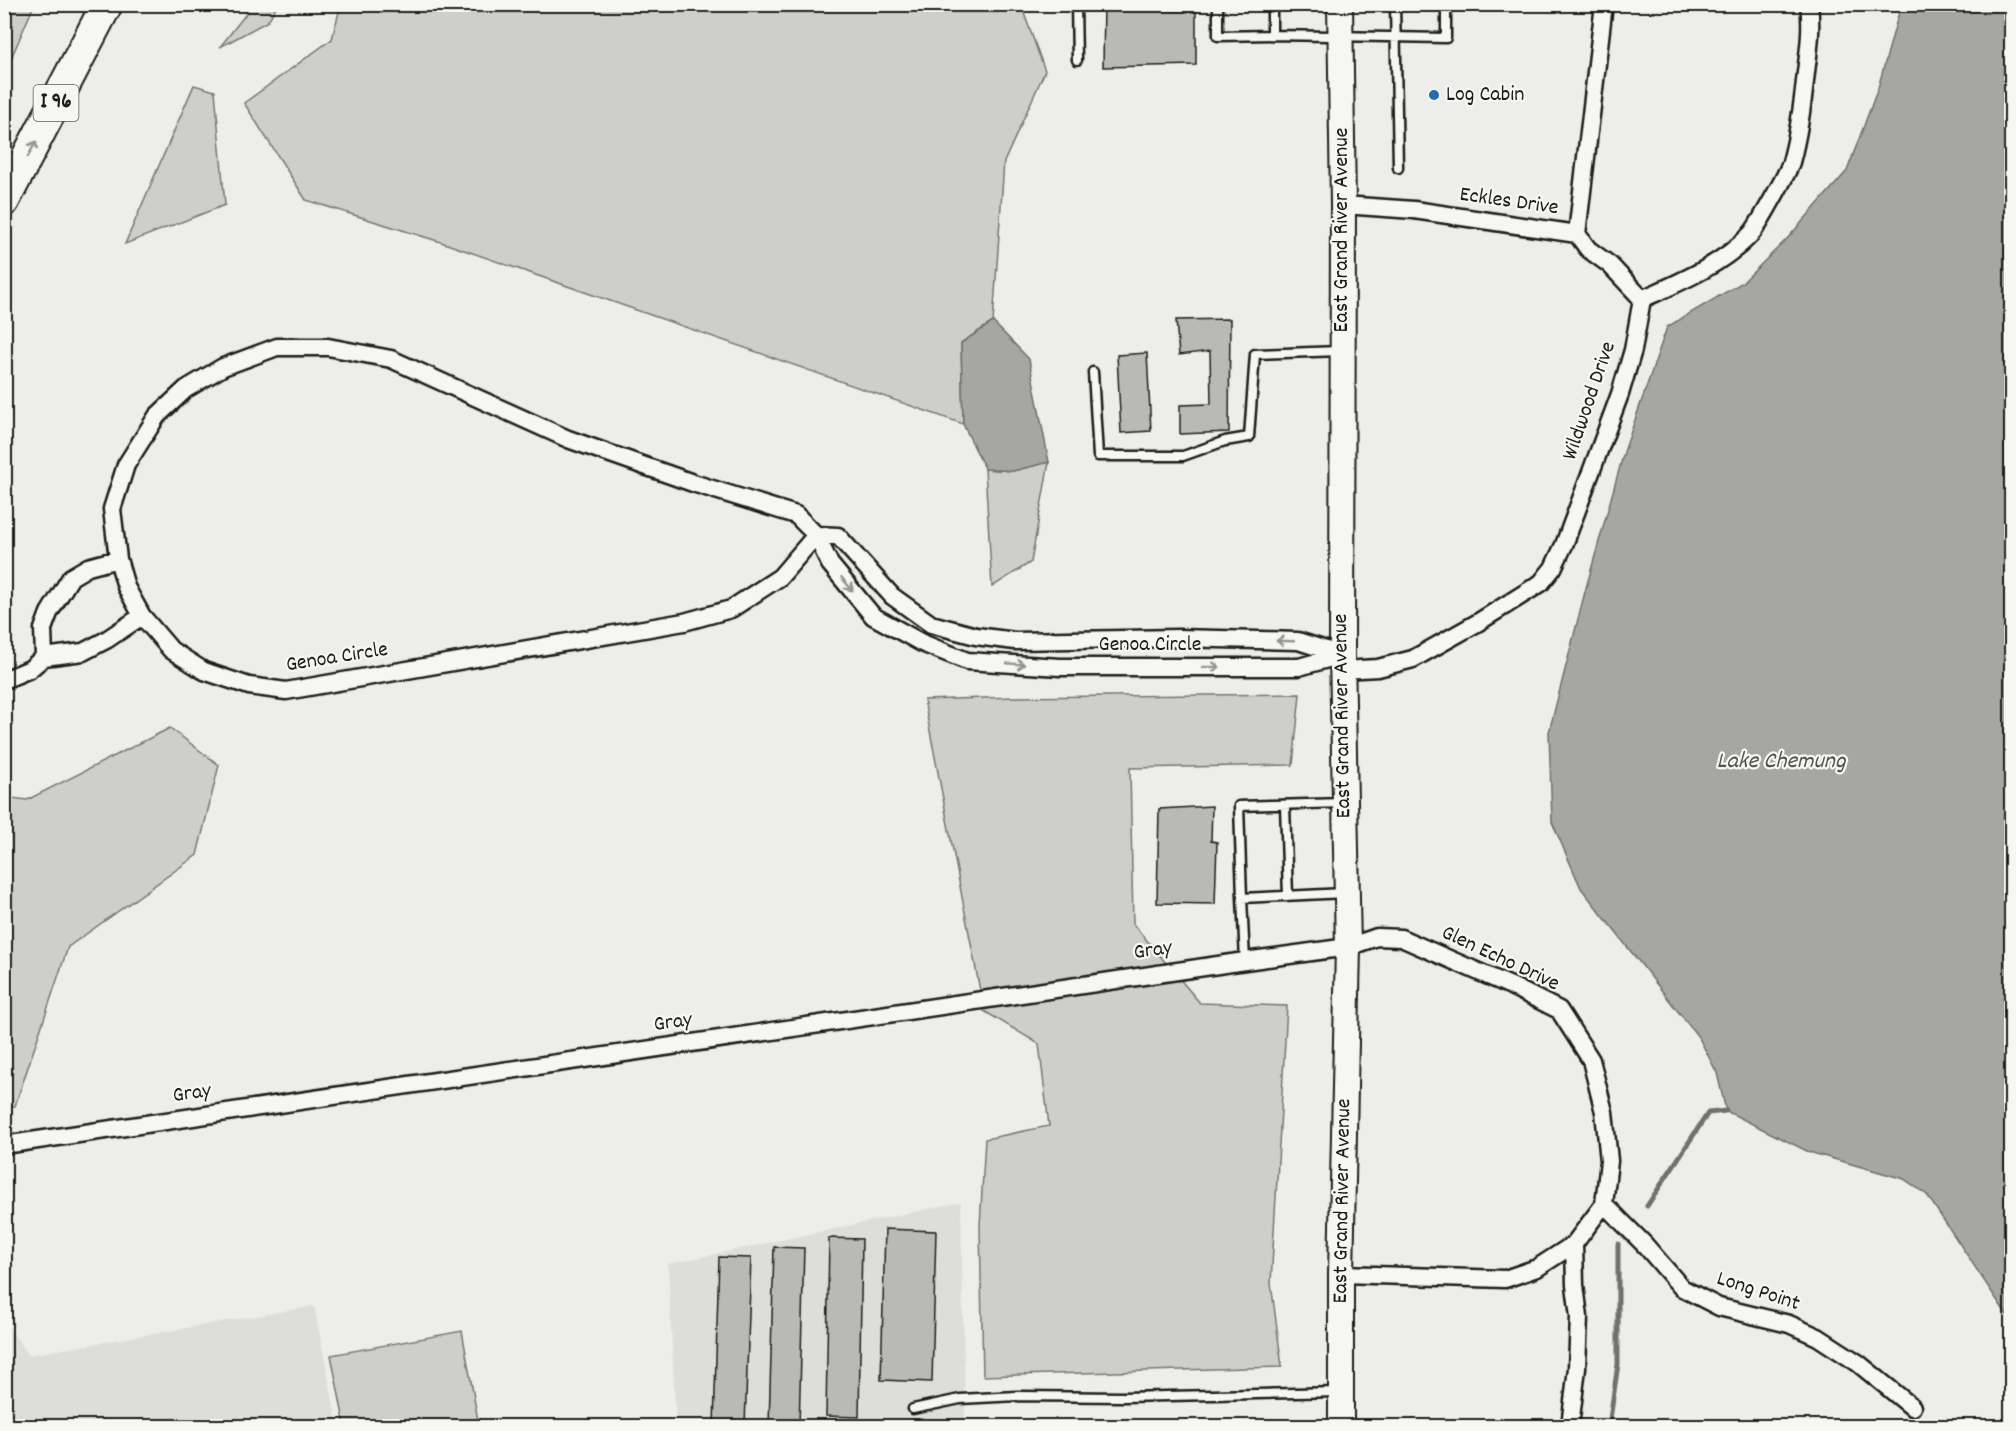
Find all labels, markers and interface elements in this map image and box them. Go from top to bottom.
place label: Log Cabin [1446,80,1524,111]
road number: I 96 [34,85,78,121]
marker: Log Cabin [1427,88,1441,102]
street label: East Grand River Avenue [1327,128,1358,332]
one-way arrow [27,140,38,158]
street label: Eckles Drive [1458,180,1560,224]
street label: Wildwood Drive [1555,337,1625,465]
one-way arrow [840,576,854,591]
street label: East Grand River Avenue [1326,613,1360,819]
street label: Genoa Circle [1099,630,1201,661]
street label: Genoa Circle [284,635,390,681]
one-way arrow [1276,635,1296,647]
one-way arrow [1006,659,1026,670]
one-way arrow [1201,661,1221,673]
water label: Lake Chemung [1717,745,1847,779]
street label: Glen Echo Drive [1436,918,1564,1000]
street label: Gray [1132,933,1175,969]
street label: Gray [652,1005,695,1041]
street label: Gray [171,1076,214,1112]
street label: East Grand River Avenue [1326,1098,1360,1304]
street label: Long Point [1712,1264,1804,1320]

